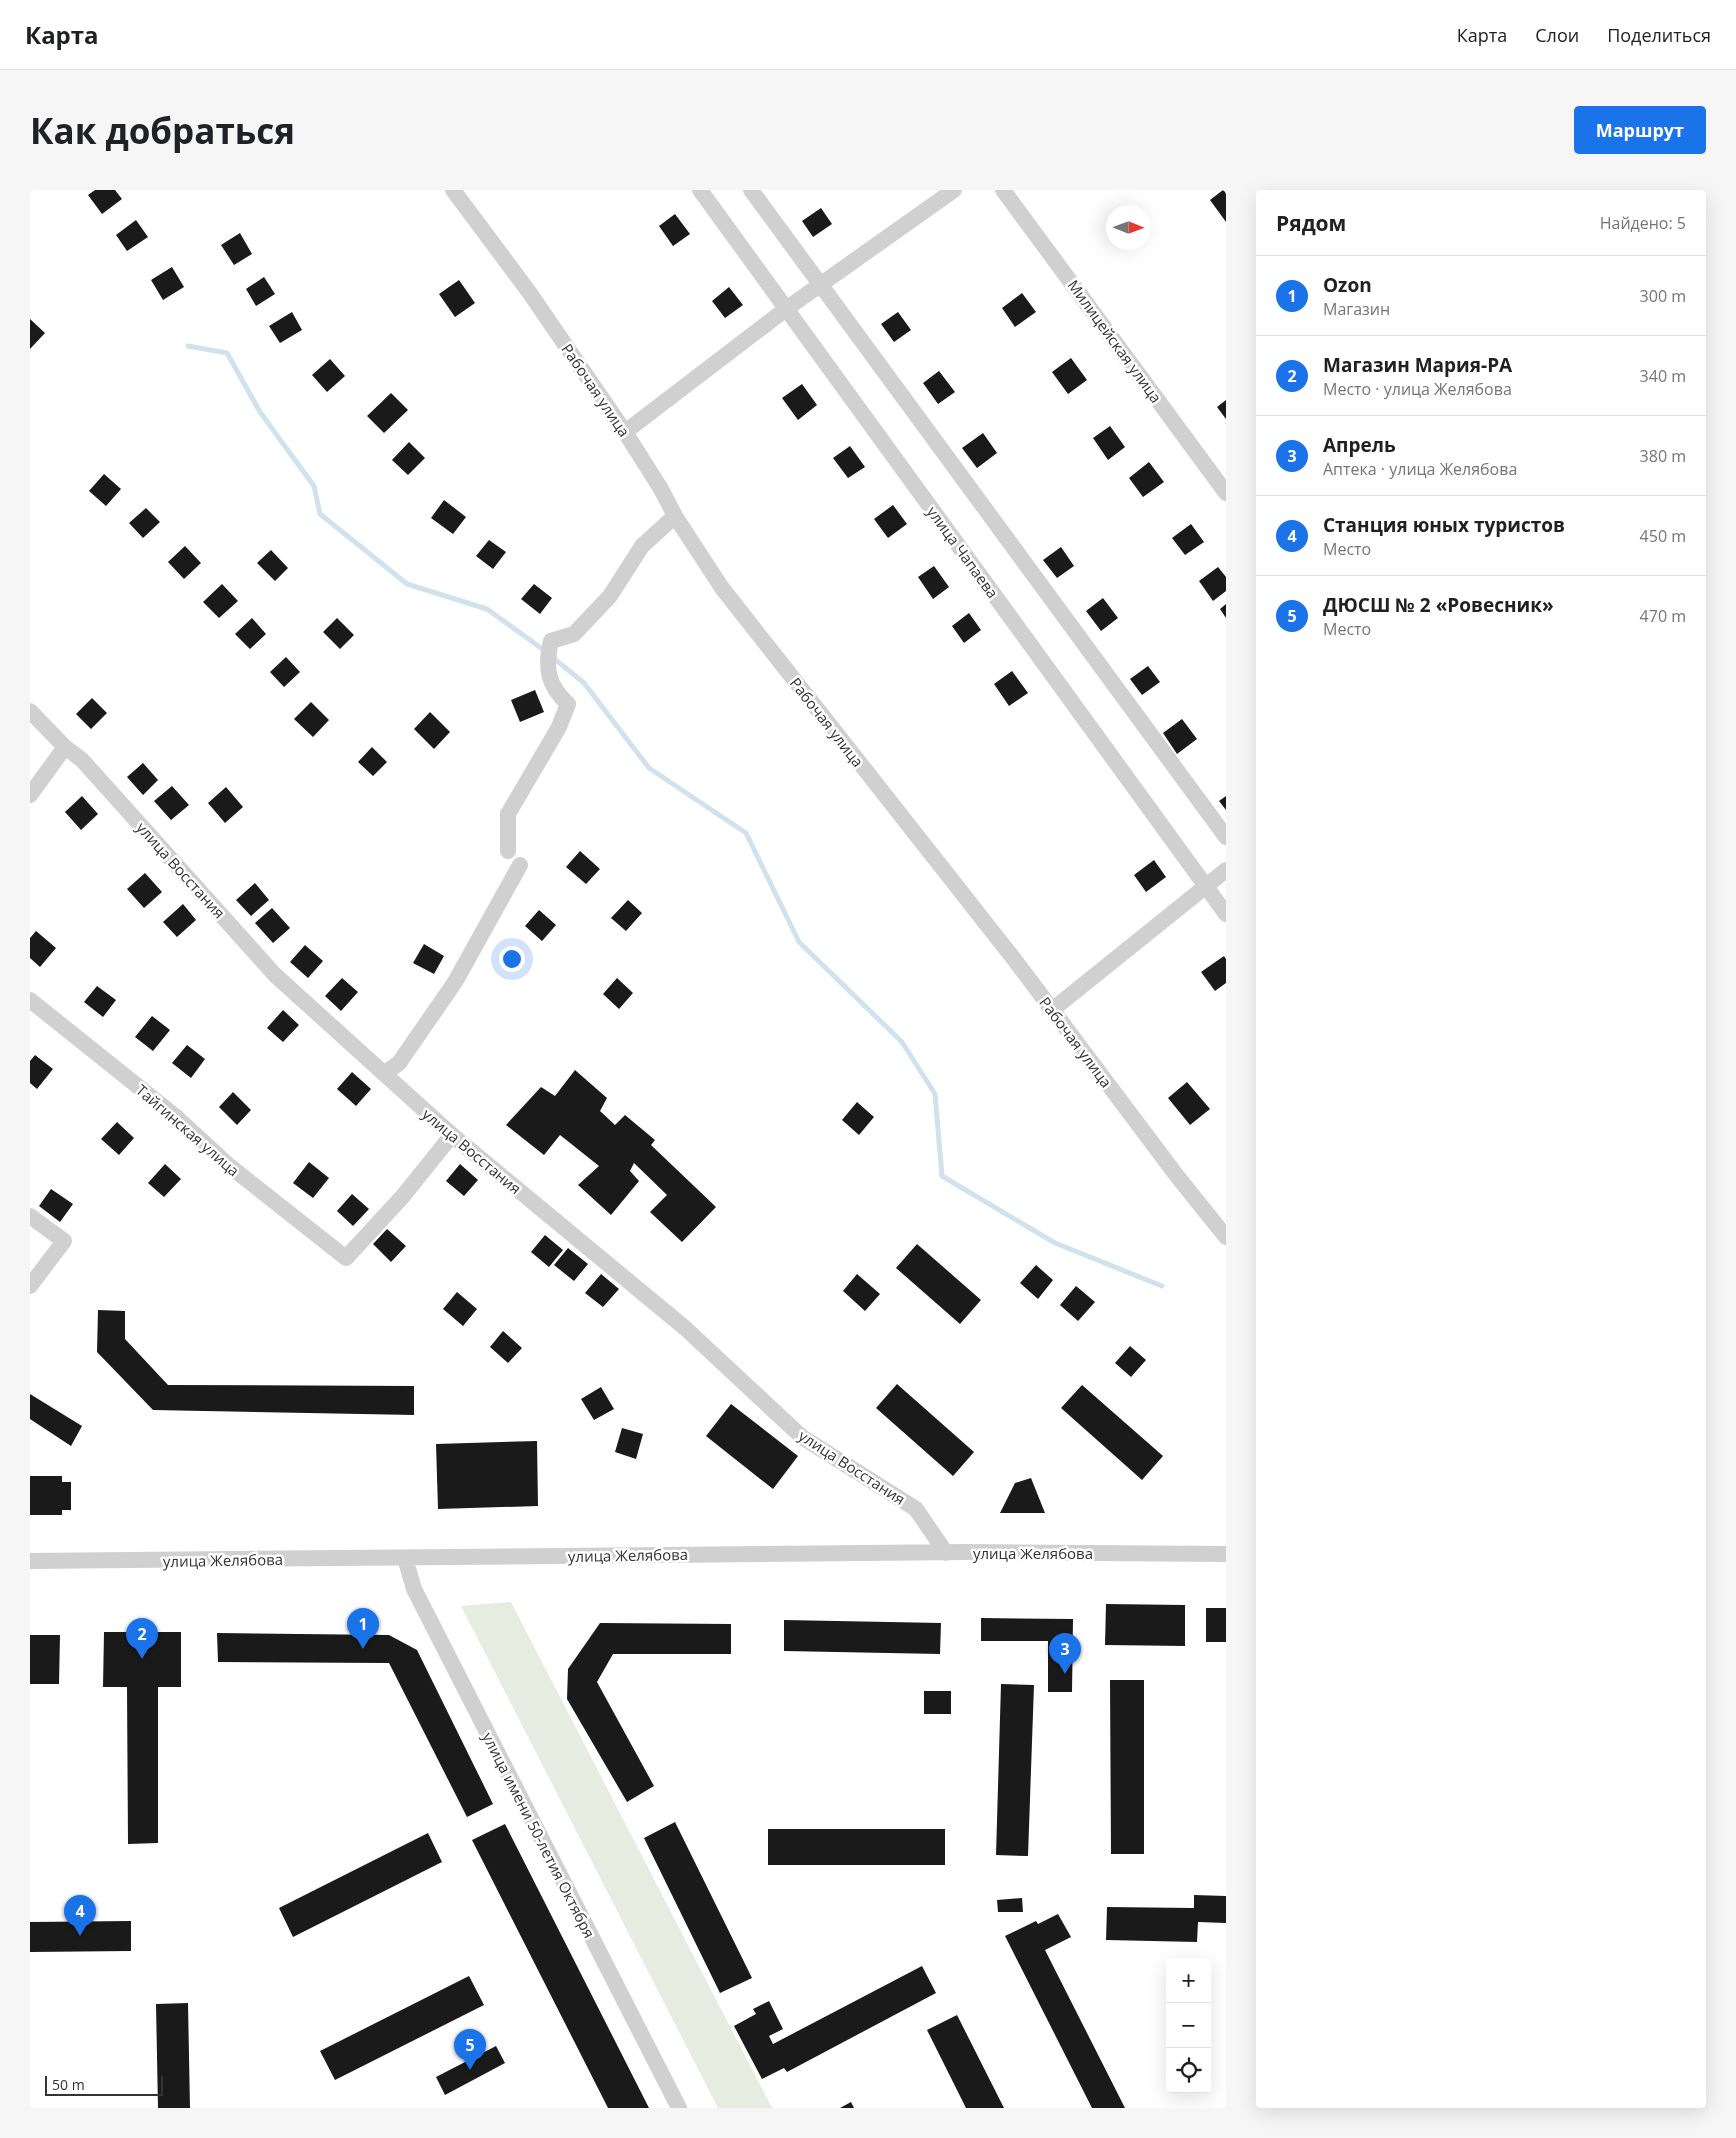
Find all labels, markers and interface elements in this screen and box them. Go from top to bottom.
text: Карта [25,18,99,51]
text: Карта [1457,23,1507,47]
text: Слои [1535,23,1579,47]
text: Поделиться [1607,23,1711,47]
button: Маршрут [1574,106,1706,154]
text: Как добраться [30,107,295,154]
north arrow [1106,205,1151,250]
text: Рядом [1276,209,1346,237]
text: Найдено: 5 [1600,212,1686,234]
text: Ozon [1323,272,1372,298]
street label: Милицейская улица [1064,276,1166,406]
text: 1 [1287,285,1297,307]
text: 300 m [1640,285,1686,307]
text: Магазин [1323,298,1390,320]
street label: Рабочая улица [557,340,635,440]
text: Магазин Мария-РА [1323,352,1512,378]
text: 2 [1287,365,1297,387]
text: 340 m [1640,365,1686,387]
text: Место · улица Желябова [1323,378,1512,400]
text: Апрель [1323,432,1396,458]
text: 3 [1287,445,1297,467]
text: 380 m [1640,445,1686,467]
text: Аптека · улица Желябова [1323,458,1517,480]
street label: улица Чапаева [923,502,1003,602]
text: Станция юных туристов [1323,512,1565,538]
text: 4 [1287,525,1297,547]
text: 450 m [1640,525,1686,547]
text: Место [1323,538,1371,560]
text: ДЮСШ № 2 «Ровесник» [1323,592,1554,618]
text: 5 [1287,605,1297,627]
text: 470 m [1640,605,1686,627]
text: Место [1323,618,1371,640]
street label: Рабочая улица [786,673,868,771]
street label: улица Восстания [132,818,230,922]
your location [499,946,525,972]
street label: Рабочая улица [1035,993,1117,1091]
street label: Тайгинская улица [132,1080,244,1180]
street label: улица Восстания [418,1104,526,1198]
street label: улица Восстания [795,1425,909,1509]
street label: улица Желябова [973,1543,1093,1563]
street label: улица Желябова [568,1544,688,1566]
street label: улица Желябова [163,1549,283,1571]
pin: 1 [347,1608,379,1649]
pin: 2 [126,1618,158,1659]
pin: 3 [1049,1633,1081,1674]
street label: улица имени 50-летия Октября [478,1729,600,1941]
pin: 4 [64,1895,96,1936]
map controls [1166,1958,1211,2093]
button: + [1166,1958,1211,2003]
button: − [1166,2003,1211,2048]
pin: 5 [454,2029,486,2070]
button: locate [1166,2048,1211,2093]
scale bar [45,2073,162,2096]
text: 50 m [52,2075,85,2094]

